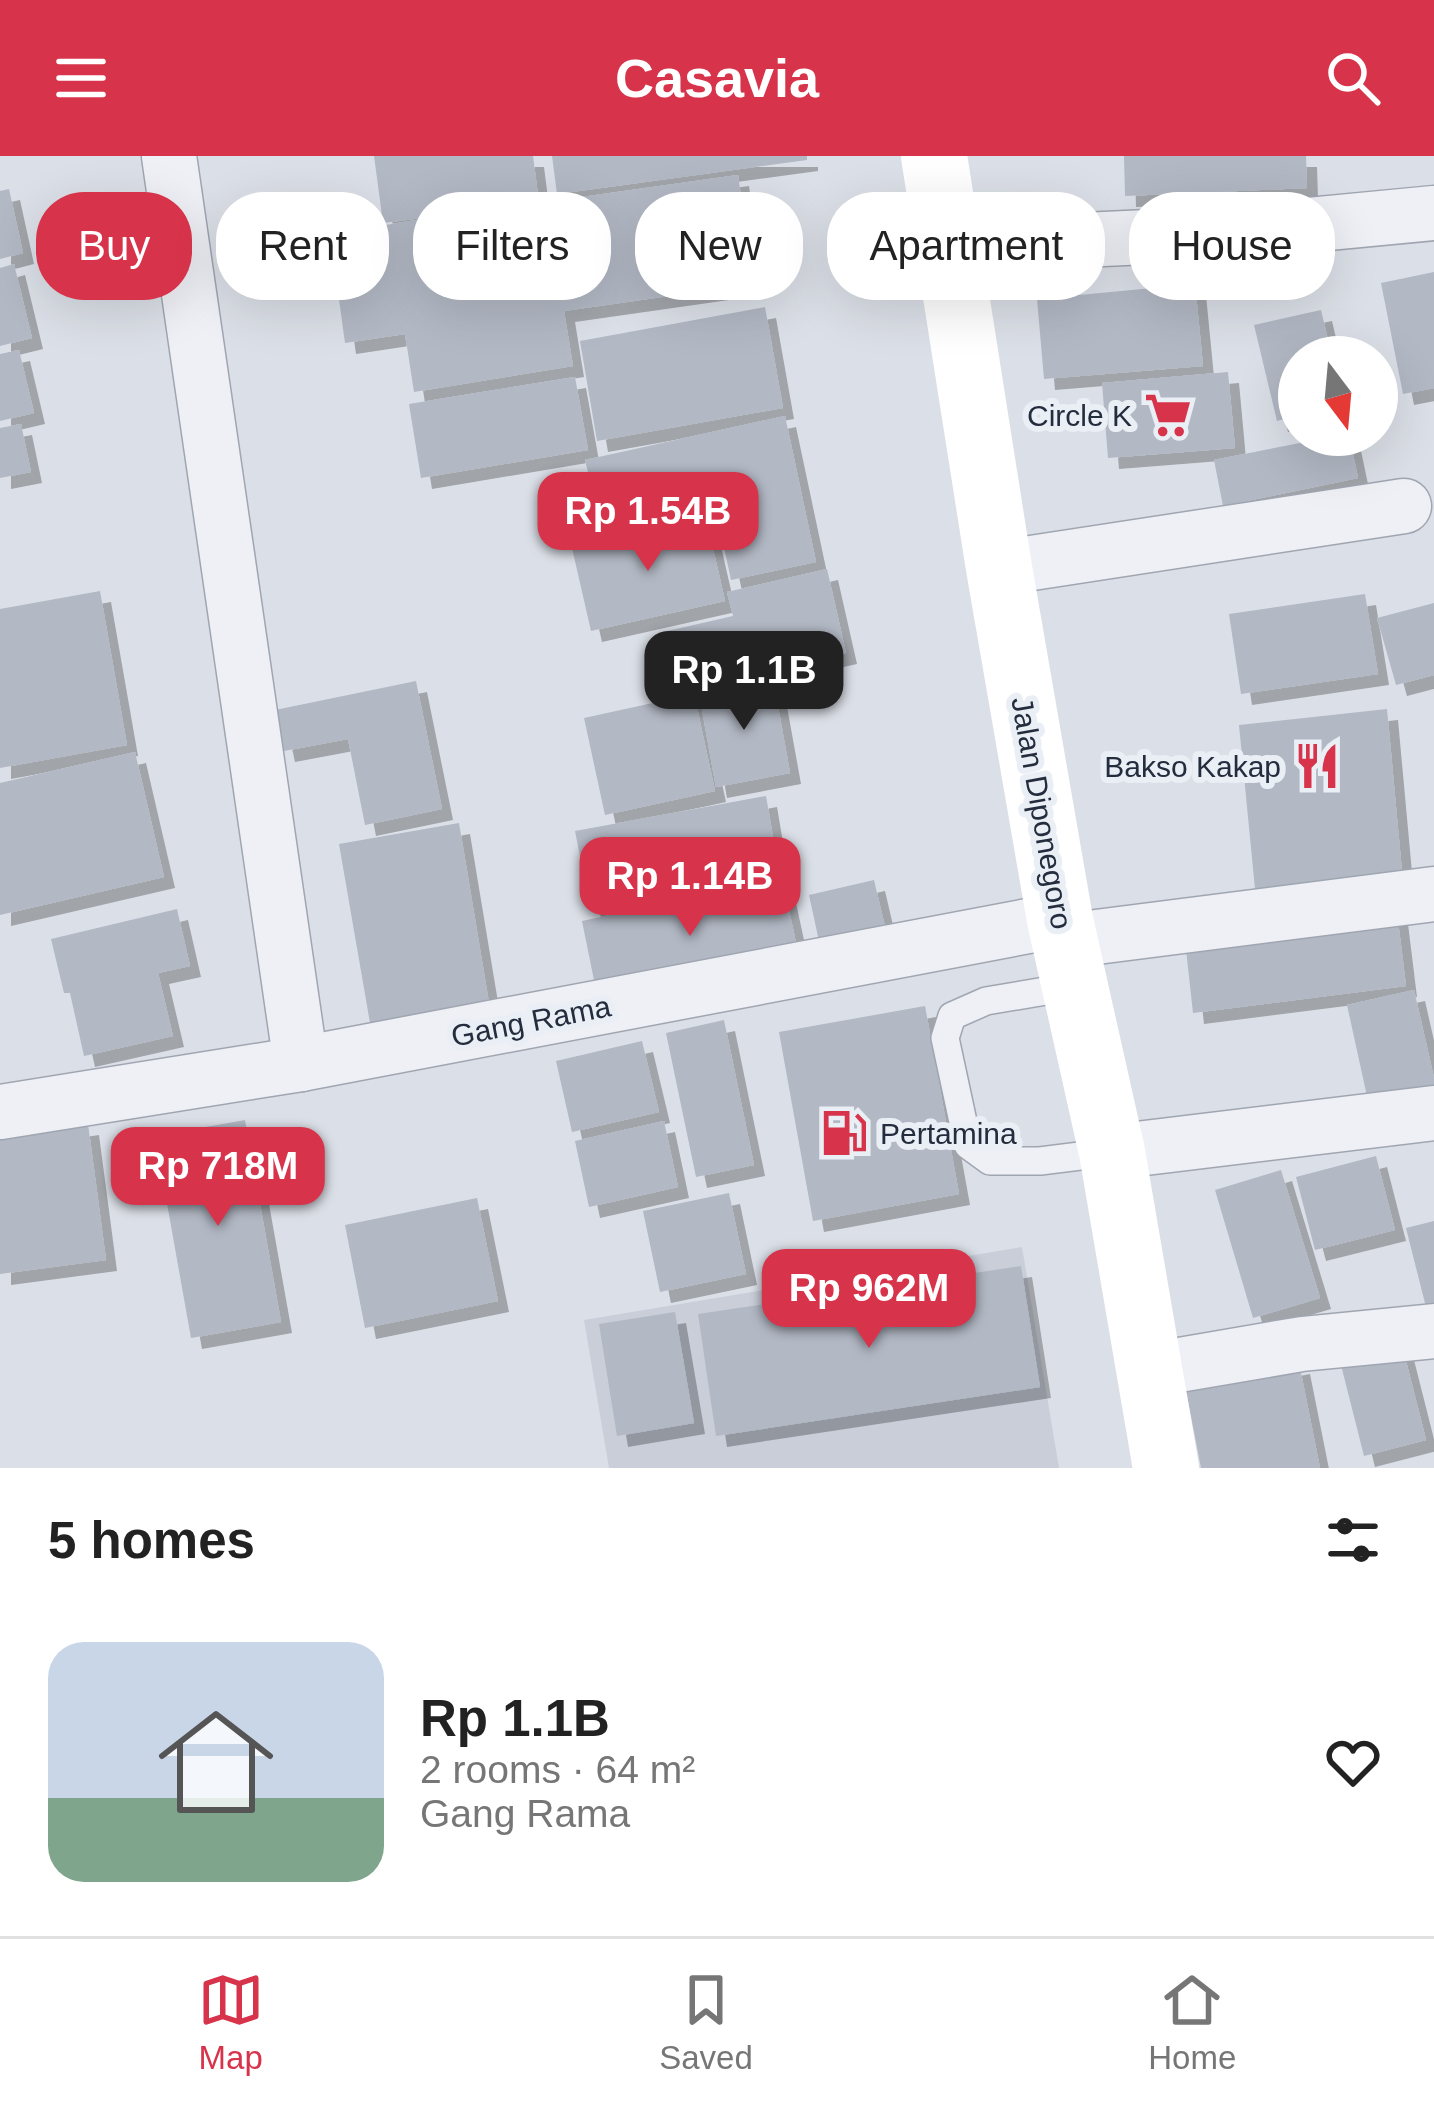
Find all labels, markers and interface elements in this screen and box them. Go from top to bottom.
icon: menu [48,45,114,111]
icon: search [1320,45,1386,111]
text: Casavia [615,48,819,108]
chip: Buy [36,192,192,300]
chip: Rent [216,192,389,300]
chip: Filters [413,192,611,300]
chip: New [635,192,803,300]
chip: Apartment [827,192,1105,300]
chip: House [1129,192,1335,300]
north arrow [1278,336,1398,456]
map controls [1278,336,1398,456]
supermarket icon: Circle K [1143,390,1193,440]
place label: Circle K [1027,399,1132,432]
pin: Rp 1.54B [524,472,772,574]
text: Rp 1.54B [565,489,731,532]
pin: Rp 1.1B [633,631,855,733]
text: Rp 1.1B [671,648,817,691]
street label: Jalan Diponegoro [1005,694,1079,932]
restaurant icon: Bakso Kakap [1292,741,1342,791]
place label: Bakso Kakap [1104,750,1281,783]
pin: Rp 1.14B [566,837,814,939]
text: Rp 1.14B [607,854,773,897]
street label: Gang Rama [448,989,614,1053]
fuel station icon: Pertamina [819,1108,869,1158]
place label: Pertamina [880,1117,1017,1150]
pin: Rp 718M [107,1127,329,1229]
text: Rp 718M [138,1144,298,1187]
pin: Rp 962M [758,1249,980,1351]
text: Rp 962M [789,1266,949,1309]
icon: filters [1320,1507,1386,1573]
text: 5 homes [48,1512,255,1569]
icon: home [144,1690,288,1834]
text: Rp 1.1B [420,1690,610,1747]
icon: heart [1320,1729,1386,1795]
text: 2 rooms · 64 m² [420,1748,695,1791]
text: Gang Rama [420,1792,630,1835]
tab: Map [198,1967,264,2077]
tab: Saved [659,1967,753,2077]
tab: Home [1148,1967,1236,2077]

